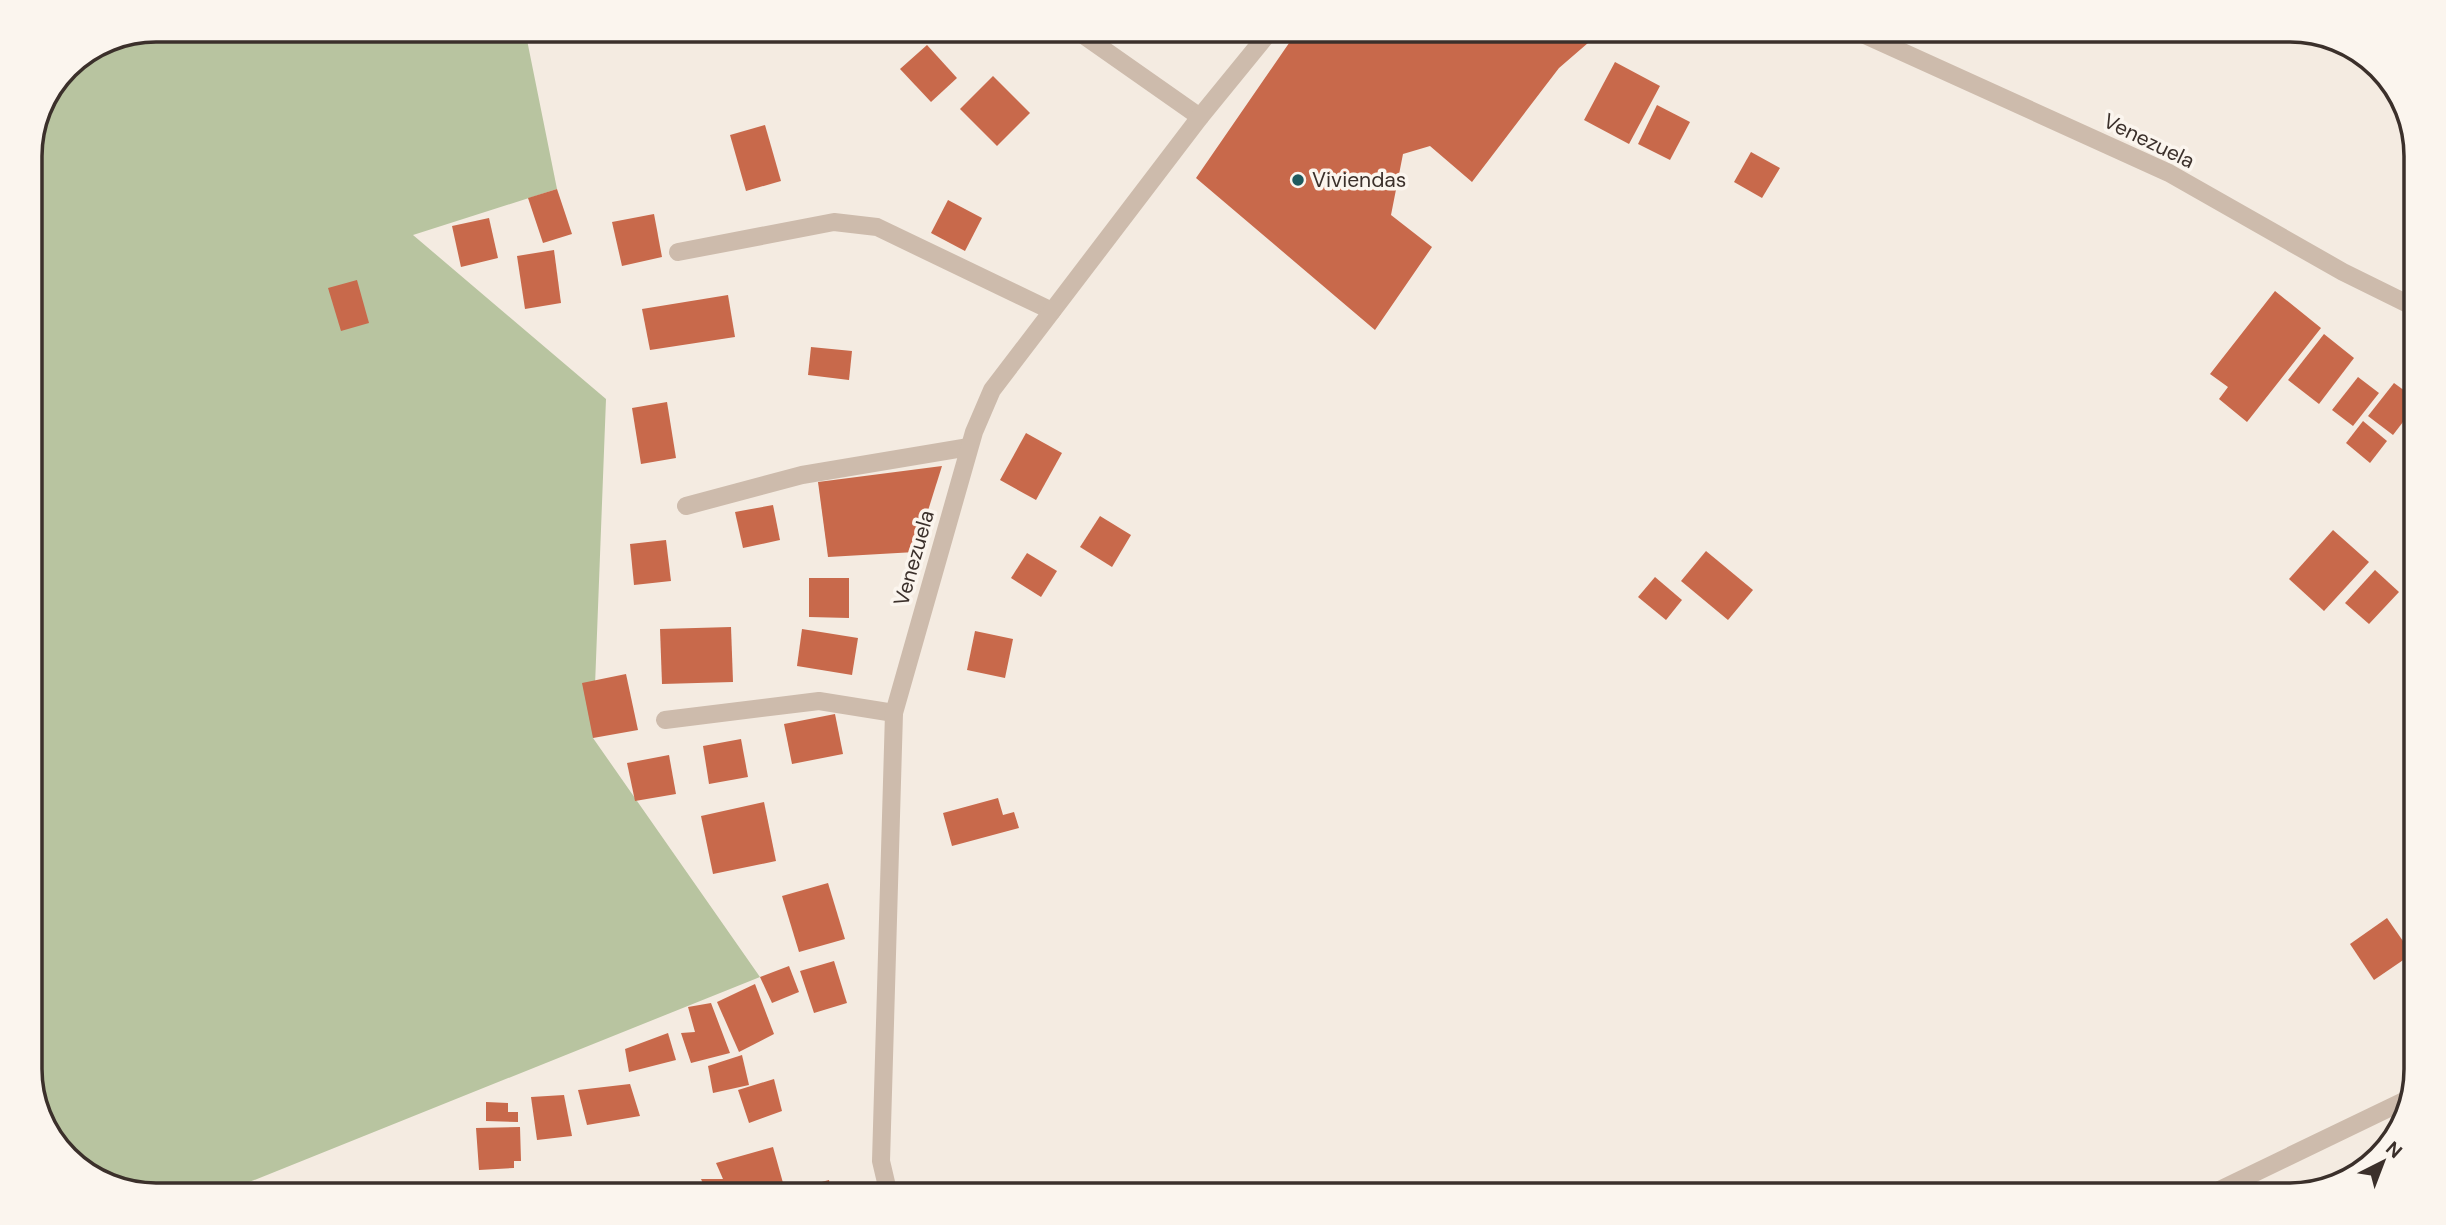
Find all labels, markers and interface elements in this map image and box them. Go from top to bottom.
street label: Venezuela [2099,107,2199,175]
place label: Viviendas [1312,166,1406,194]
marker: Viviendas [1290,172,1306,188]
street label: Venezuela [887,507,941,609]
north arrow [2348,1127,2418,1197]
text: N [2381,1136,2408,1164]

